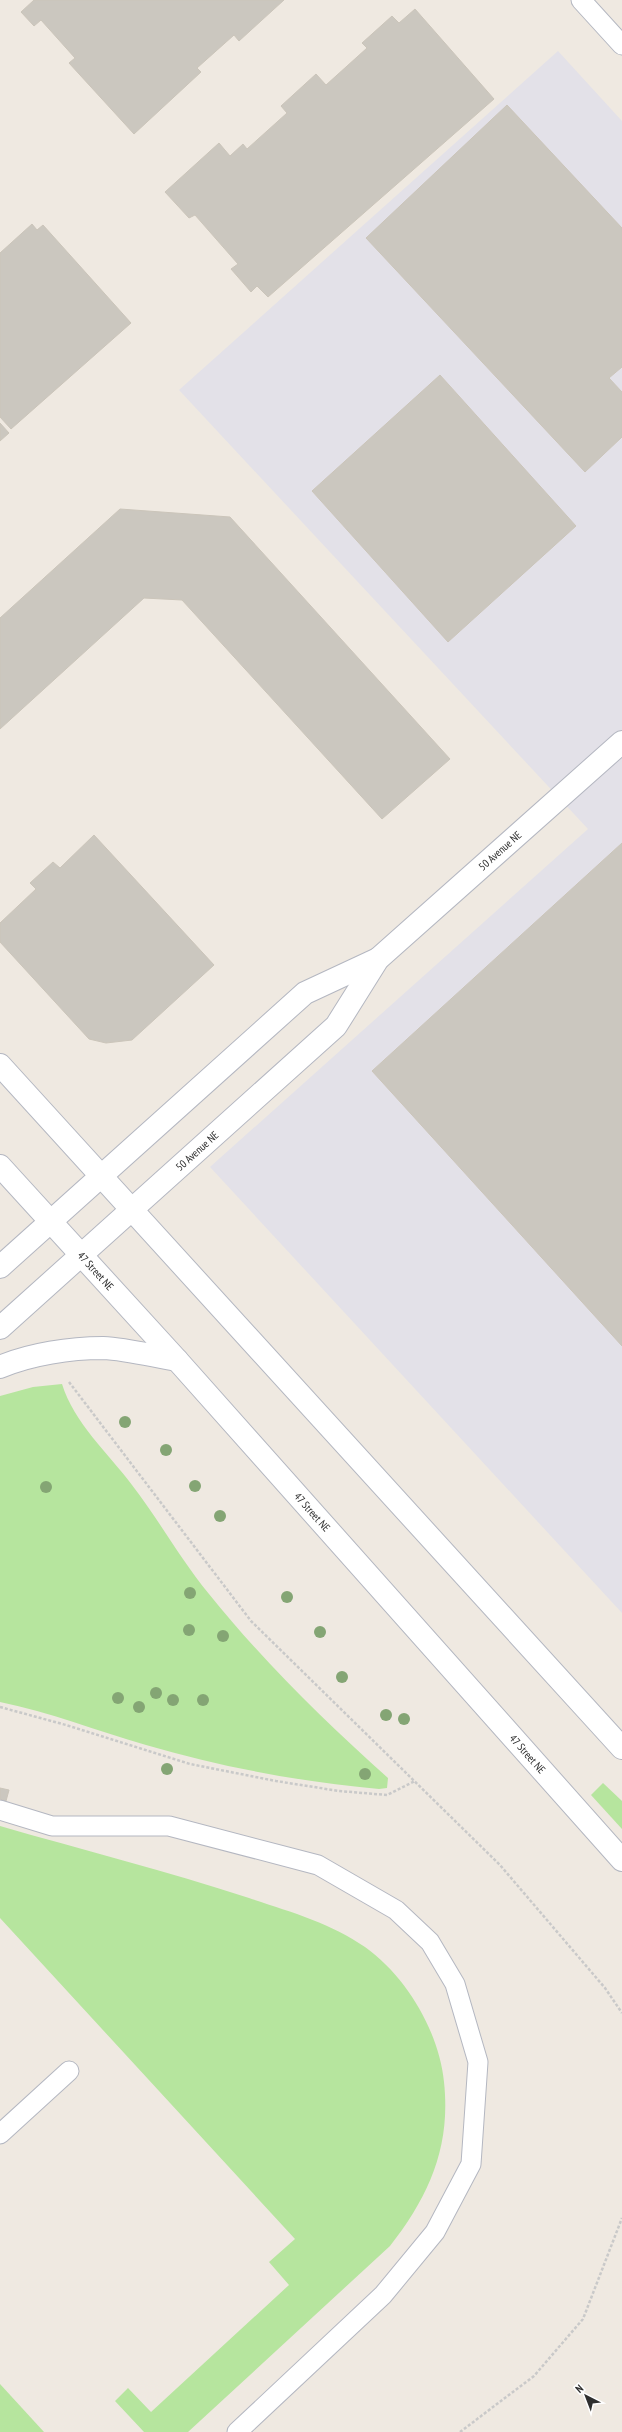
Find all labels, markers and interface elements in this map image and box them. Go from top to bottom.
street label: 50 Avenue NE [476,828,525,873]
street label: 50 Avenue NE [173,1128,222,1174]
street label: 47 Street NE [74,1249,117,1293]
street label: 47 Street NE [291,1490,333,1535]
street label: 47 Street NE [507,1732,549,1777]
north arrow [566,2376,606,2416]
text: N [572,2381,586,2396]

